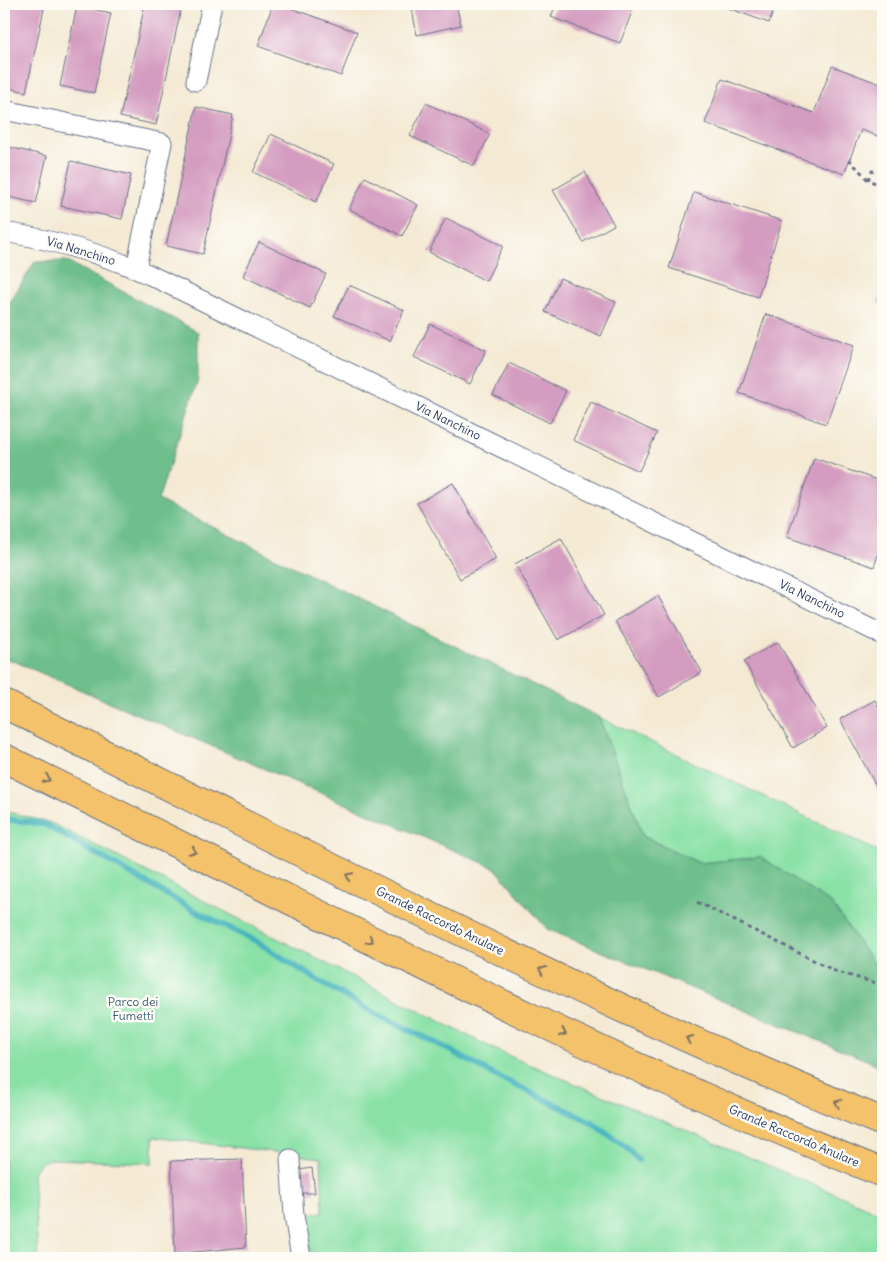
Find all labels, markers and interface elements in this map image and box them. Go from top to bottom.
street label: Via Nanchino [45,233,118,268]
street label: Via Nanchino [413,398,484,443]
street label: Via Nanchino [777,576,848,621]
one-way arrow [42,773,51,783]
one-way arrow [188,845,197,855]
one-way arrow [345,872,354,882]
street label: Grande Raccordo Anulare [374,883,507,958]
one-way arrow [365,933,374,944]
one-way arrow [538,966,547,976]
park label: Parco dei Fumetti [108,994,158,1023]
one-way arrow [558,1027,567,1037]
one-way arrow [685,1034,694,1045]
one-way arrow [834,1099,843,1110]
street label: Grande Raccordo Anulare [727,1101,862,1170]

